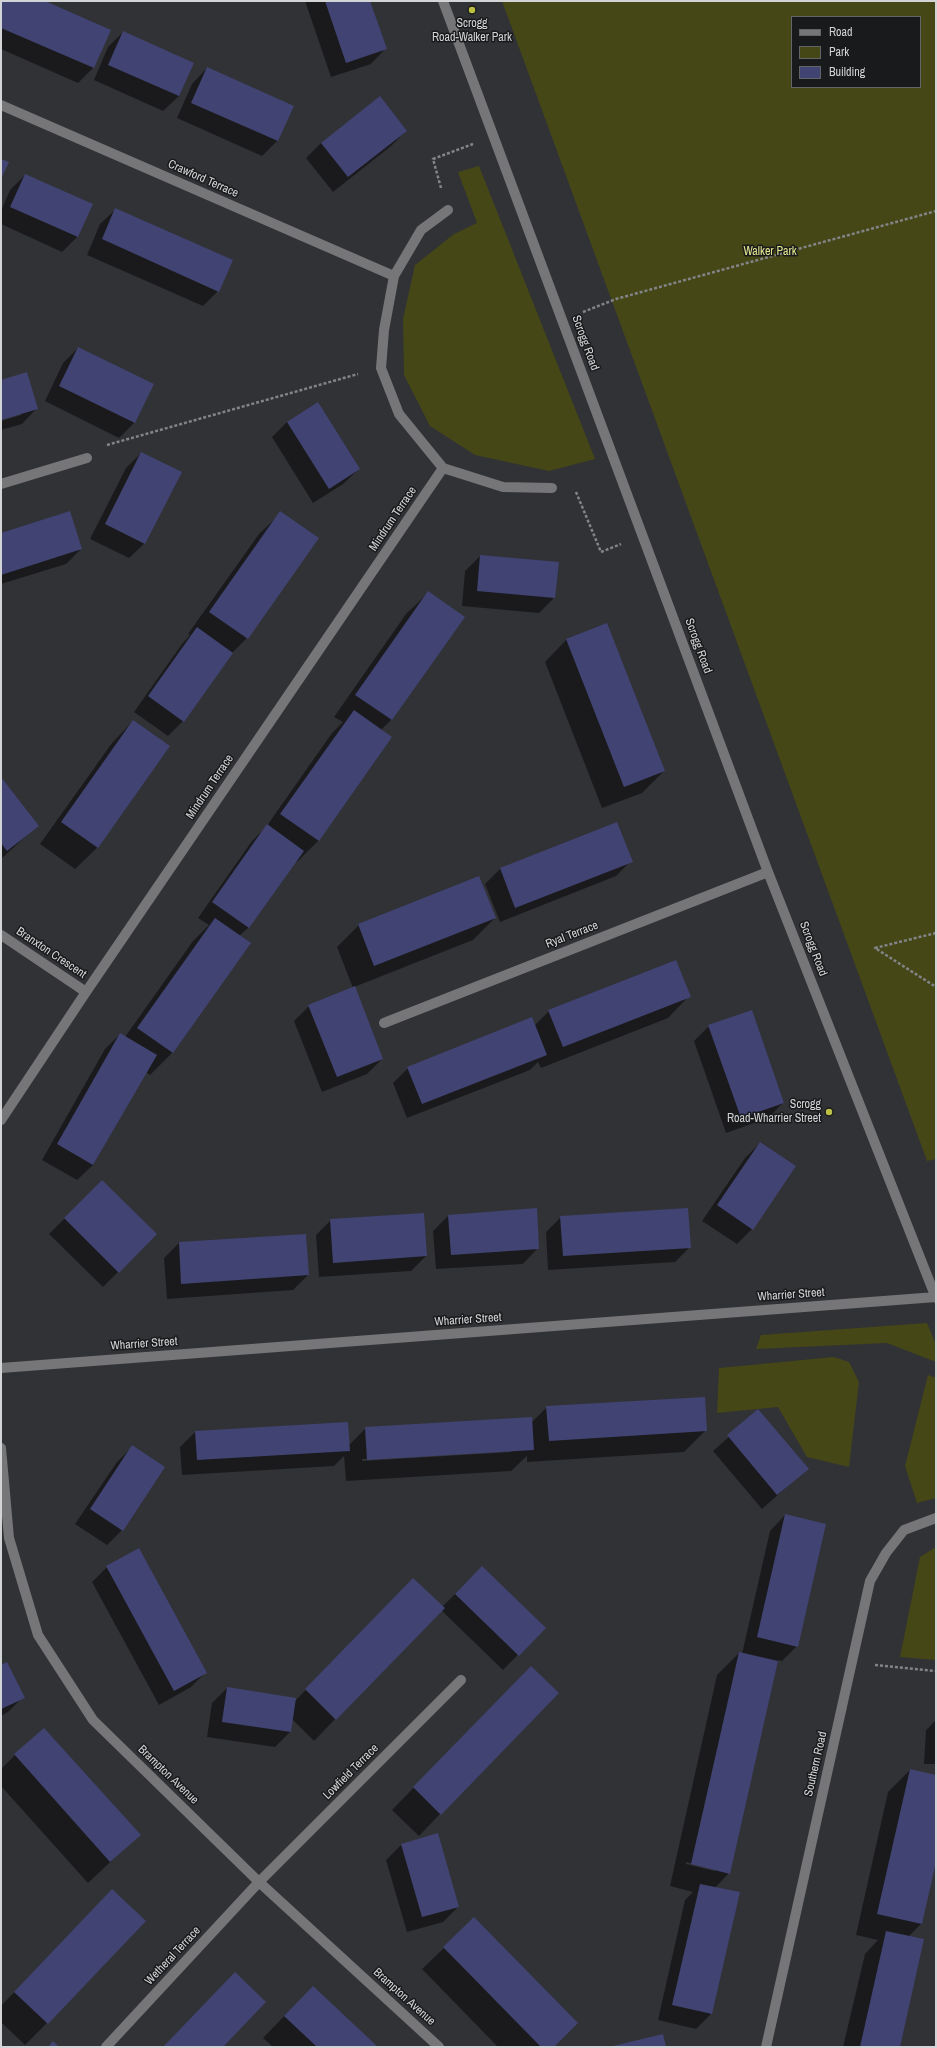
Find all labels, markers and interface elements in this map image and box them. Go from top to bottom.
marker: Scrogg Road-Walker Park [467,5,477,15]
legend [791,16,921,88]
place label: Scrogg Road-Walker Park [432,17,512,45]
text: Road [829,24,853,40]
text: Park [829,44,849,60]
text: Building [829,64,865,80]
street label: Crawford Terrace [166,157,240,201]
park label: Walker Park [743,245,797,259]
street label: Scrogg Road [568,314,602,372]
street label: Mindrum Terrace [366,484,420,554]
street label: Scrogg Road [681,617,715,675]
street label: Mindrum Terrace [183,752,237,822]
street label: Ryal Terrace [544,918,600,952]
street label: Scrogg Road [796,920,830,978]
street label: Branxton Crescent [13,924,89,982]
place label: Scrogg Road-Wharrier Street [727,1098,821,1126]
marker: Scrogg Road-Wharrier Street [824,1107,834,1117]
street label: Wharrier Street [757,1285,825,1305]
street label: Wharrier Street [434,1310,502,1330]
street label: Wharrier Street [110,1334,178,1354]
street label: Southern Road [802,1730,830,1798]
street label: Lowfield Terrace [320,1741,382,1803]
street label: Brampton Avenue [135,1743,201,1807]
street label: Wetheral Terrace [142,1924,204,1988]
street label: Brampton Avenue [370,1965,438,2029]

